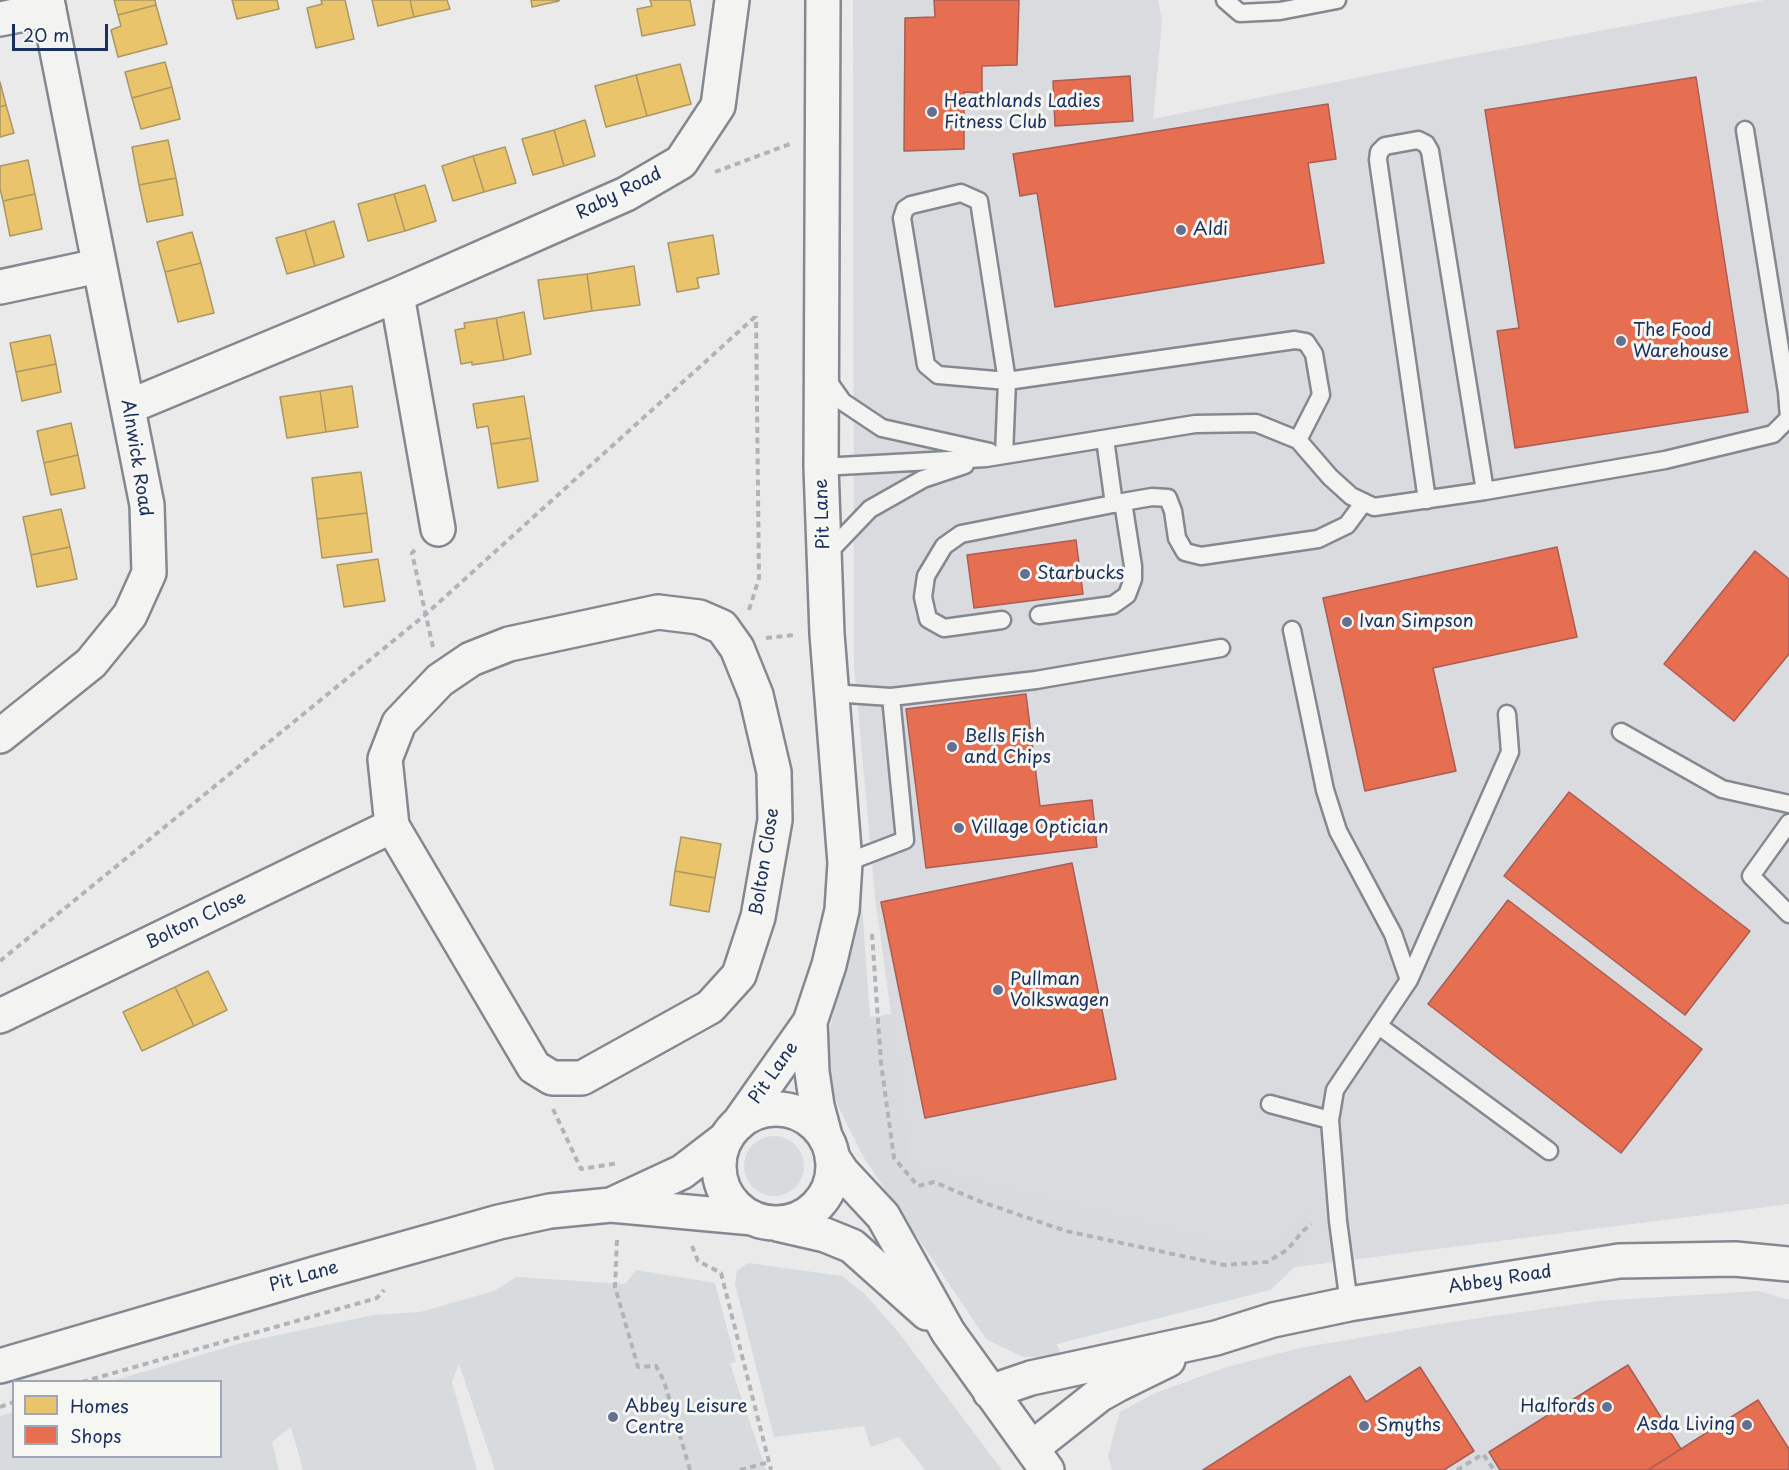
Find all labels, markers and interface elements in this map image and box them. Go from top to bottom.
scale bar [15,12,111,50]
text: 20 m [23,21,69,48]
place label: Heathlands Ladies Fitness Club [944,91,1100,134]
marker: Heathlands Ladies Fitness Club [925,105,939,119]
street label: Raby Road [573,163,665,225]
place label: Aldi [1193,219,1228,241]
marker: Aldi [1174,223,1188,237]
place label: The Food Warehouse [1633,320,1729,362]
marker: The Food Warehouse [1614,334,1628,348]
street label: Alnwick Road [116,398,156,518]
street label: Pit Lane [811,478,835,550]
place label: Starbucks [1037,563,1124,585]
marker: Starbucks [1018,567,1032,581]
place label: Ivan Simpson [1359,611,1474,633]
marker: Ivan Simpson [1340,615,1354,629]
place label: Bells Fish and Chips [964,726,1051,768]
marker: Bells Fish and Chips [945,740,959,754]
street label: Bolton Close [746,807,784,917]
place label: Village Optician [971,817,1108,839]
marker: Village Optician [952,821,966,835]
street label: Bolton Close [142,887,250,955]
place label: Pullman Volkswagen [1010,969,1109,1012]
marker: Pullman Volkswagen [991,983,1005,997]
street label: Pit Lane [745,1038,803,1108]
street label: Pit Lane [267,1257,341,1297]
street label: Abbey Road [1447,1261,1553,1299]
legend [12,1380,222,1458]
text: Homes [70,1392,128,1419]
place label: Abbey Leisure Centre [625,1396,748,1438]
place label: Halfords [1520,1396,1595,1418]
marker: Halfords [1600,1400,1614,1414]
marker: Abbey Leisure Centre [606,1410,620,1424]
place label: Asda Living [1636,1414,1735,1436]
place label: Smyths [1376,1415,1441,1437]
marker: Asda Living [1740,1418,1754,1432]
marker: Smyths [1357,1419,1371,1433]
text: Shops [70,1422,121,1449]

